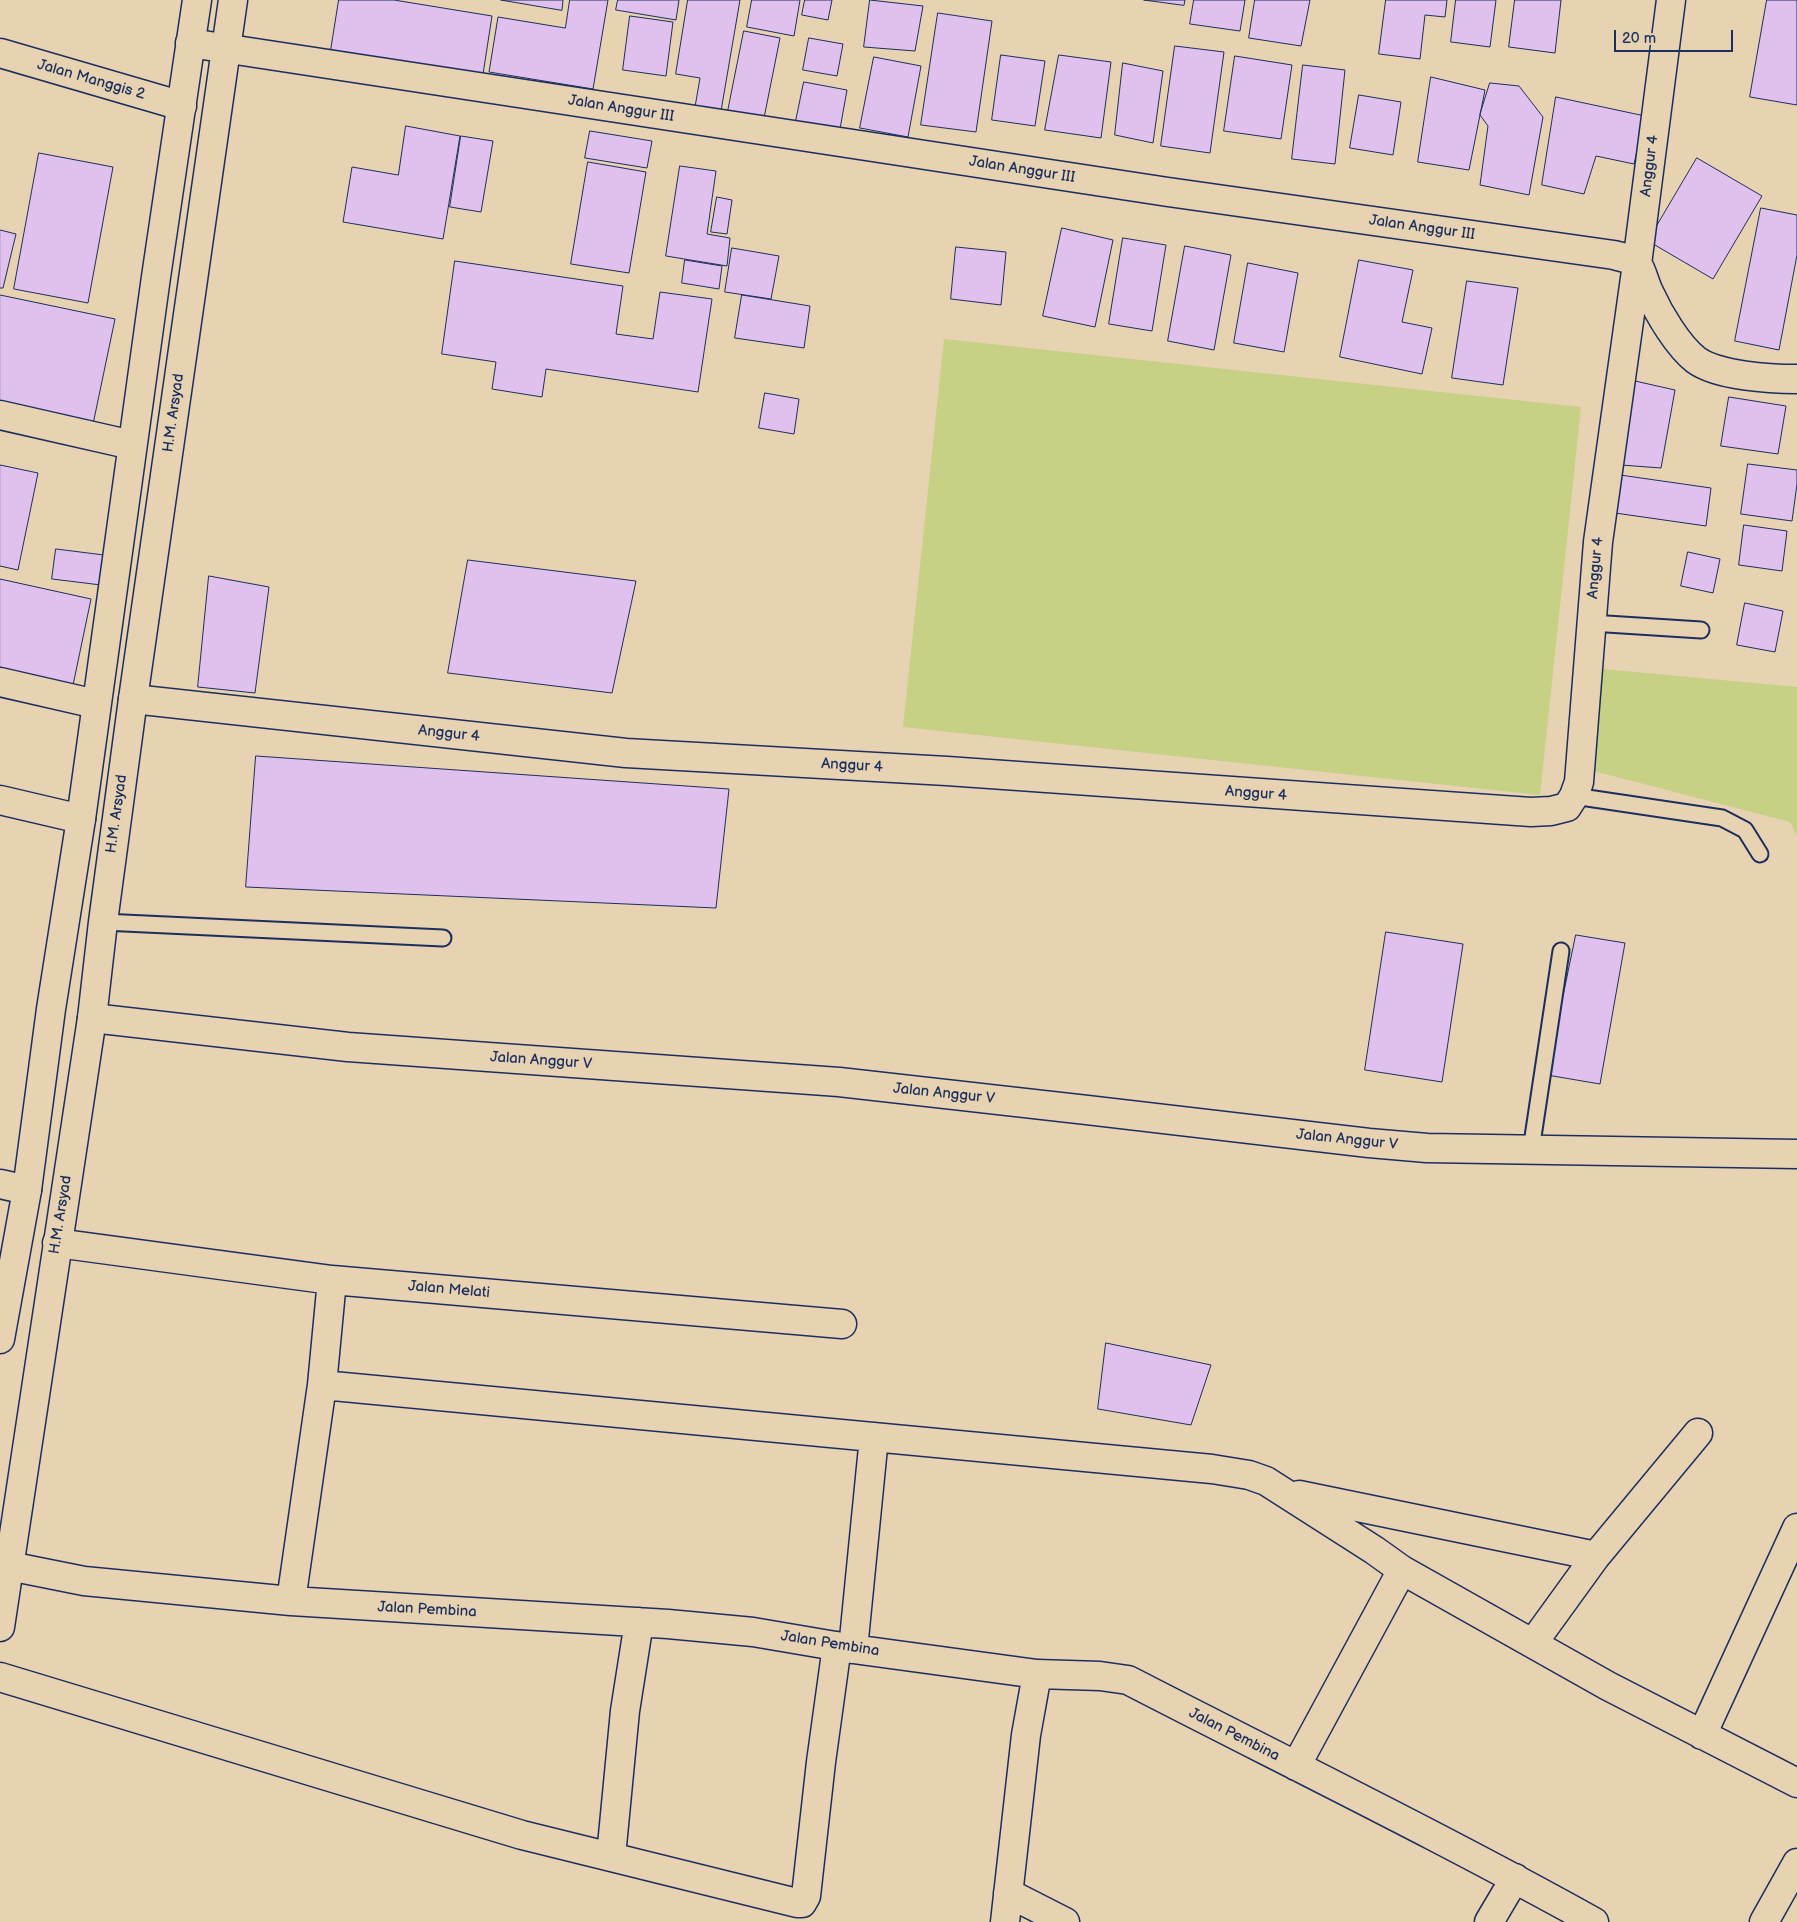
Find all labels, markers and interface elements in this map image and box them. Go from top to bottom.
scale bar [1617,20,1736,52]
text: 20 m [1622,29,1656,48]
street label: Jalan Manggis 2 [35,56,147,104]
street label: Jalan Anggur III [567,92,675,126]
street label: Anggur 4 [1637,134,1663,198]
street label: Jalan Anggur III [968,153,1076,187]
street label: Jalan Anggur III [1368,212,1476,244]
street label: H.M. Arsyad [160,372,188,454]
street label: Anggur 4 [1584,536,1608,600]
street label: Anggur 4 [417,722,481,746]
street label: Anggur 4 [821,755,883,777]
street label: H.M. Arsyad [103,773,131,855]
street label: Anggur 4 [1224,783,1288,805]
street label: Jalan Anggur V [489,1048,593,1074]
street label: Jalan Anggur V [892,1080,996,1108]
street label: Jalan Anggur V [1295,1126,1399,1154]
street label: H.M. Arsyad [46,1174,76,1256]
street label: Jalan Melati [407,1277,491,1303]
street label: Jalan Pembina [377,1598,477,1622]
street label: Jalan Pembina [779,1627,881,1661]
street label: Jalan Pembina [1186,1704,1282,1766]

